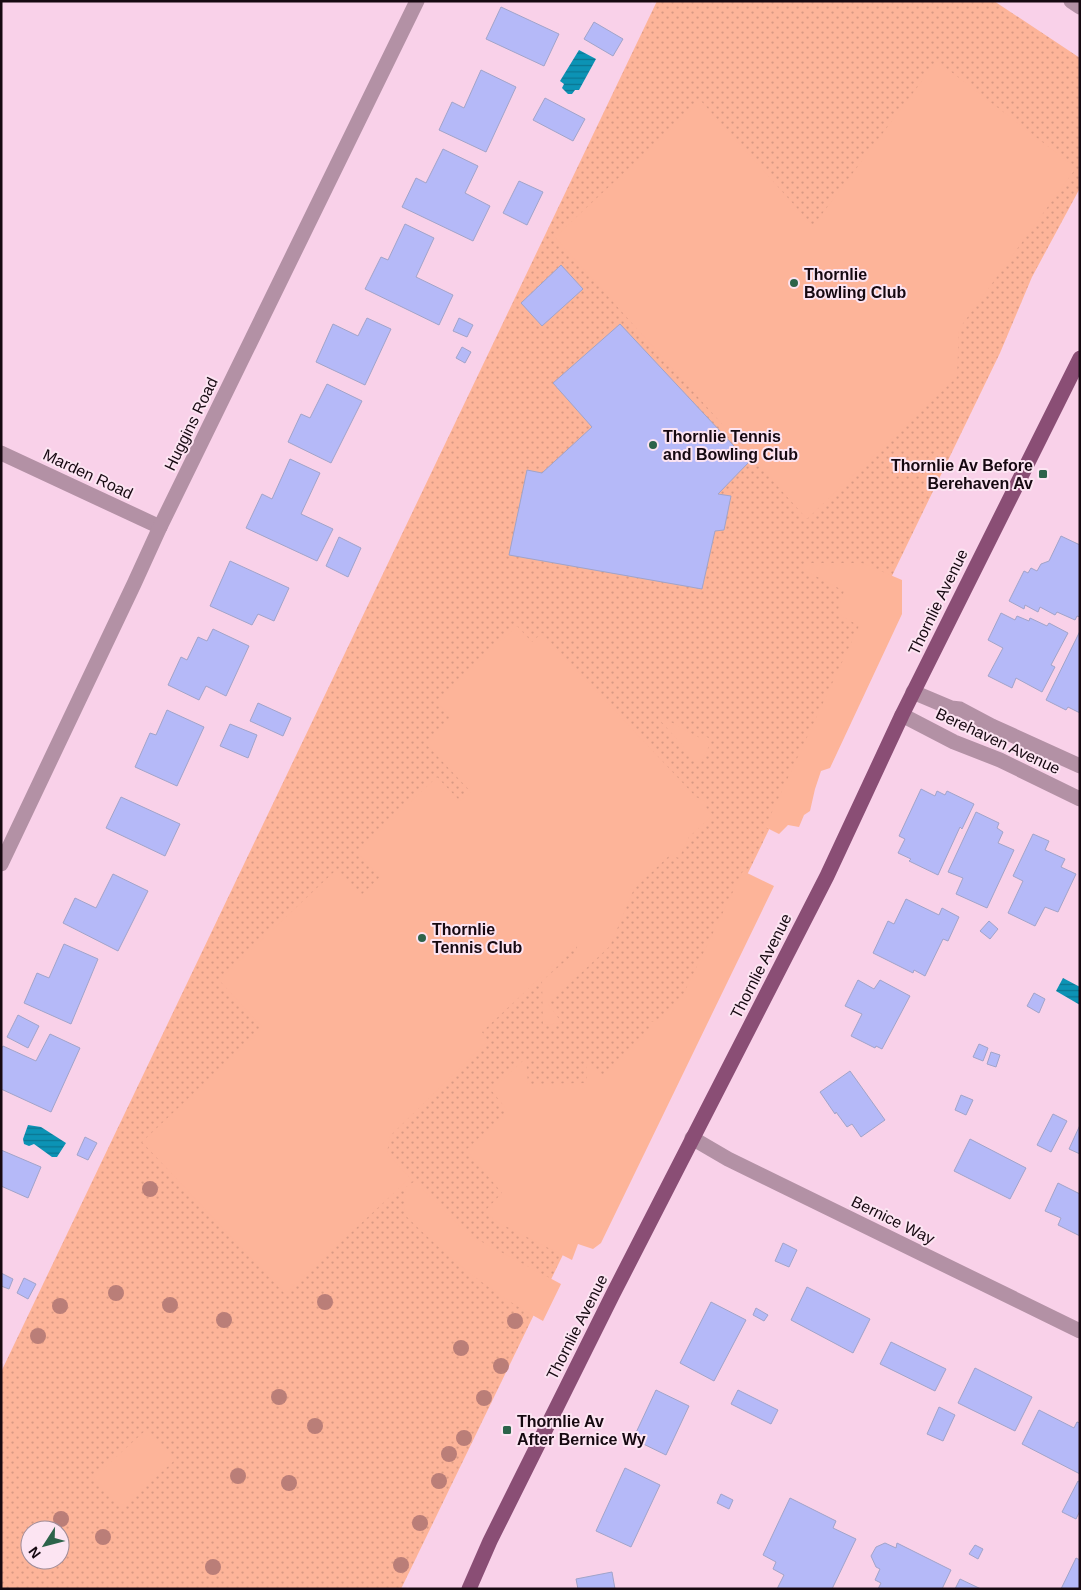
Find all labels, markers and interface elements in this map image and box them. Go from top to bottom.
place label: Thornlie Bowling Club [804,266,906,301]
marker: Thornlie Bowling Club [788,277,800,289]
street label: Huggins Road [161,375,221,473]
place label: Thornlie Tennis and Bowling Club [663,428,798,463]
marker: Thornlie Tennis and Bowling Club [647,439,659,451]
street label: Marden Road [40,446,136,502]
place label: Thornlie Av Before Berehaven Av [891,457,1033,492]
marker: Thornlie Av Before Berehaven Av [1037,468,1049,480]
street label: Thornlie Avenue [905,546,971,658]
street label: Berehaven Avenue [933,705,1063,777]
street label: Thornlie Avenue [727,911,795,1021]
place label: Thornlie Tennis Club [432,921,523,956]
marker: Thornlie Tennis Club [416,932,428,944]
street label: Bernice Way [849,1193,937,1247]
street label: Thornlie Avenue [543,1272,611,1382]
place label: Thornlie Av After Bernice Wy [517,1413,646,1448]
marker: Thornlie Av After Bernice Wy [501,1424,513,1436]
north arrow [20,1520,70,1570]
text: N [25,1544,44,1561]

